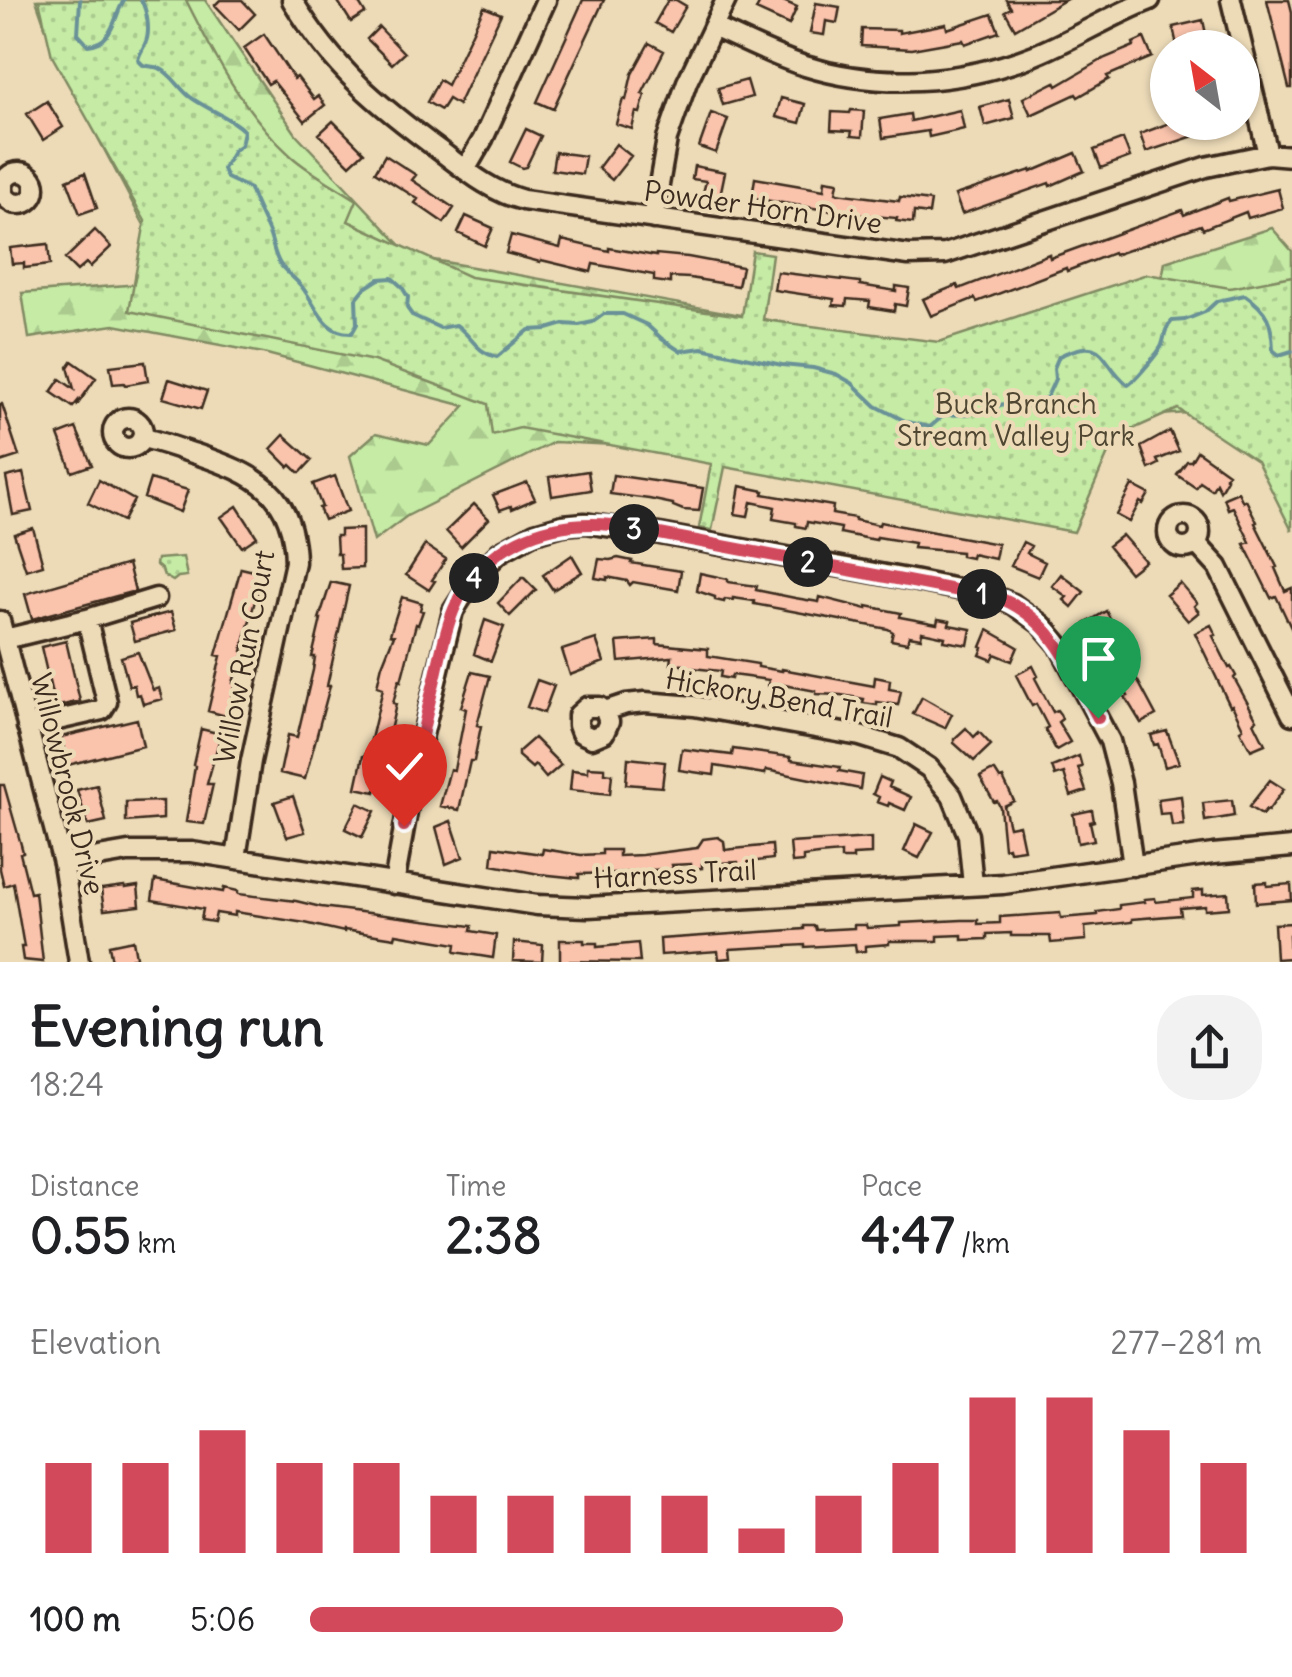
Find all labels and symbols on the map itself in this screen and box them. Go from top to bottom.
north arrow [1150,30,1260,140]
street label: Powder Horn Drive [642,172,884,242]
park label: Buck Branch Stream Valley Park [897,386,1135,454]
pin: 3 [609,504,659,554]
pin: 2 [783,537,833,587]
street label: Willow Run Court [206,547,282,767]
pin: 4 [449,553,499,603]
pin: 1 [957,569,1007,619]
pin [1056,616,1141,719]
street label: Hickory Bend Trail [663,660,895,736]
street label: Willowbrook Drive [23,669,113,899]
pin [362,724,447,827]
street label: Harness Trail [592,852,758,896]

